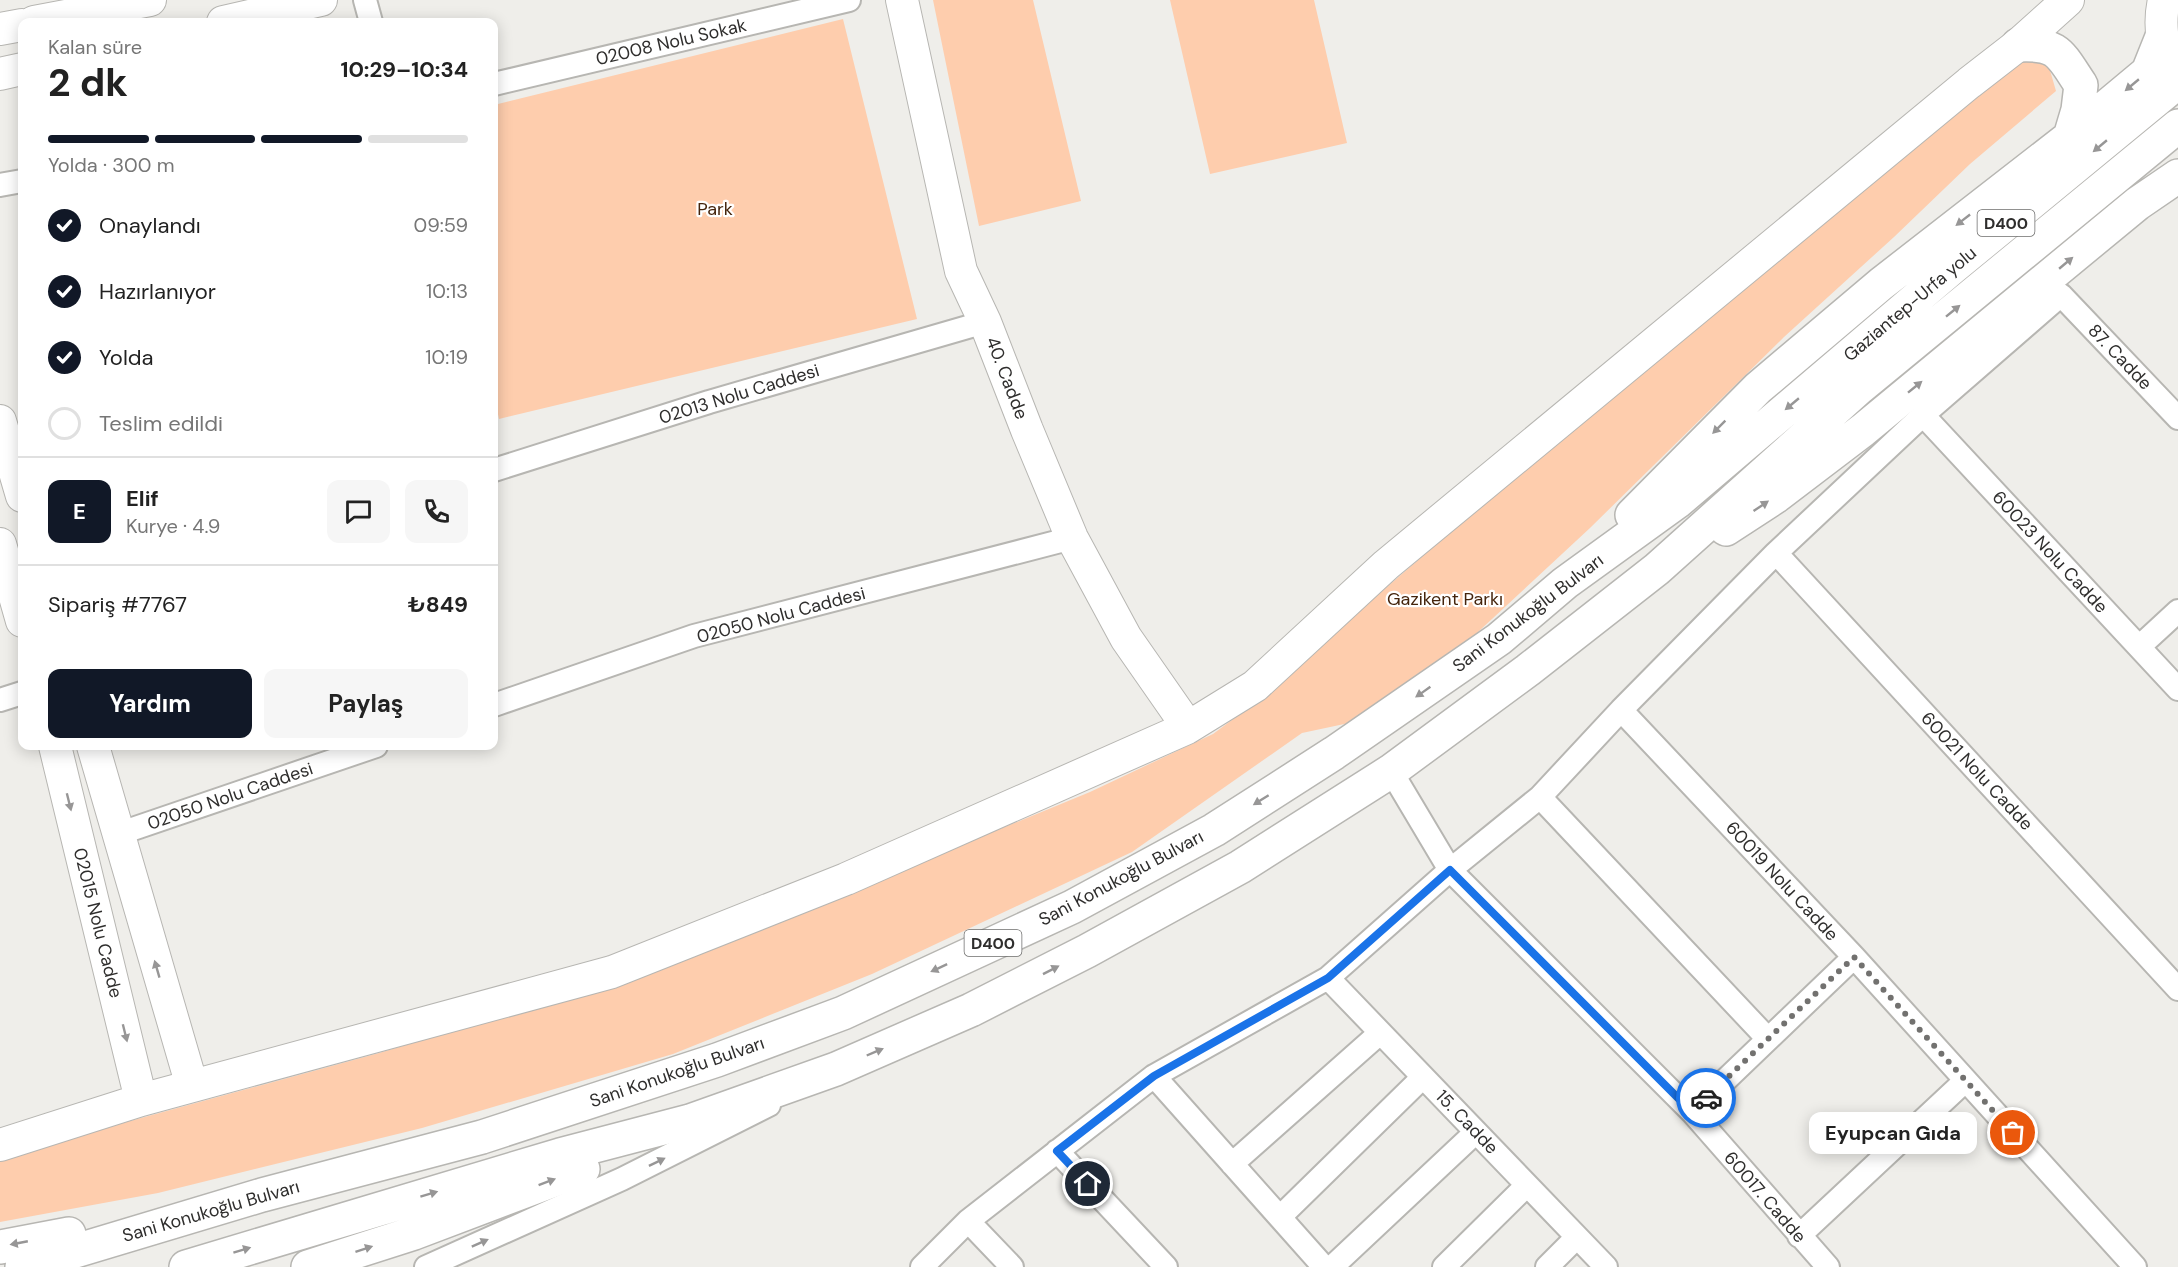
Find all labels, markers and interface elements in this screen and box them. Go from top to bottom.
street label: 02008 Nolu Sokak [593,13,749,71]
text: Kalan süre [48,34,142,60]
text: 10:29–10:34 [340,55,468,84]
text: 2 dk [48,57,128,108]
one-way arrow [2124,79,2140,92]
one-way arrow [2093,139,2108,151]
text: Yolda · 300 m [48,152,175,178]
park label: Park [697,197,733,221]
icon: check [48,209,81,242]
road number: D400 [1978,210,2034,236]
text: Onaylandı [99,211,201,240]
text: 09:59 [414,212,468,238]
one-way arrow [1955,213,1971,226]
street label: Gaziantep-Urfa yolu [1838,241,1982,367]
one-way arrow [2058,257,2073,270]
icon: check [48,275,81,308]
text: Hazırlanıyor [99,277,216,306]
text: 10:13 [426,278,468,304]
one-way arrow [1945,305,1960,318]
street label: 87. Cadde [2083,319,2157,395]
street label: 40. Cadde [980,333,1034,423]
icon: check [48,341,81,374]
text: Yolda [99,343,154,372]
text: 10:19 [425,344,468,370]
street label: 02013 Nolu Caddesi [656,358,822,430]
one-way arrow [1907,381,1922,394]
one-way arrow [1784,398,1800,411]
text: Teslim edildi [99,409,223,438]
one-way arrow [1712,420,1726,434]
button: chat [327,480,390,543]
button: phone [405,480,468,543]
text: Elif [126,484,159,513]
street label: 60023 Nolu Cadde [1987,486,2113,618]
text: E [73,497,86,526]
one-way arrow [1753,501,1769,512]
text: Kurye · 4.9 [126,513,220,539]
street label: Sani Konukoğlu Bulvarı [1448,548,1608,678]
street label: 02050 Nolu Caddesi [694,581,868,649]
park label: Gazikent Parkı [1387,587,1503,611]
text: Sipariş #7767 [48,590,187,619]
text: ₺849 [408,590,468,619]
button: Yardım [48,669,252,738]
button: Paylaş [264,669,468,738]
one-way arrow [1415,686,1431,698]
street label: 60021 Nolu Cadde [1916,706,2038,836]
street label: 02050 Nolu Caddesi [144,756,316,836]
one-way arrow [64,793,74,812]
one-way arrow [1253,794,1269,805]
street label: 60019 Nolu Cadde [1720,816,1844,946]
street label: Sani Konukoğlu Bulvarı [1035,824,1207,932]
street label: 02015 Nolu Cadde [68,846,128,1000]
road number: D400 [964,930,1022,956]
one-way arrow [152,960,162,978]
one-way arrow [931,964,948,973]
one-way arrow [1043,965,1060,975]
one-way arrow [120,1023,130,1042]
street label: Sani Konukoğlu Bulvarı [586,1031,768,1113]
one-way arrow [866,1047,884,1057]
courier [1676,1068,1736,1128]
icon: car [1690,1082,1723,1115]
street label: 15. Cadde [1430,1085,1504,1159]
pin [1987,1107,2038,1158]
callout: Eyupcan Gıda [1809,1112,1977,1154]
icon: bag [1996,1116,2029,1149]
text: Eyupcan Gıda [1825,1120,1961,1146]
street label: 60017. Cadde [1719,1146,1811,1248]
one-way arrow [648,1157,665,1167]
pin [1062,1158,1113,1209]
icon: home [1071,1167,1104,1200]
street label: Sani Konukoğlu Bulvarı [120,1174,302,1248]
one-way arrow [538,1177,556,1187]
one-way arrow [420,1189,438,1198]
one-way arrow [471,1238,489,1248]
one-way arrow [10,1239,29,1248]
one-way arrow [355,1244,373,1253]
one-way arrow [233,1245,251,1254]

